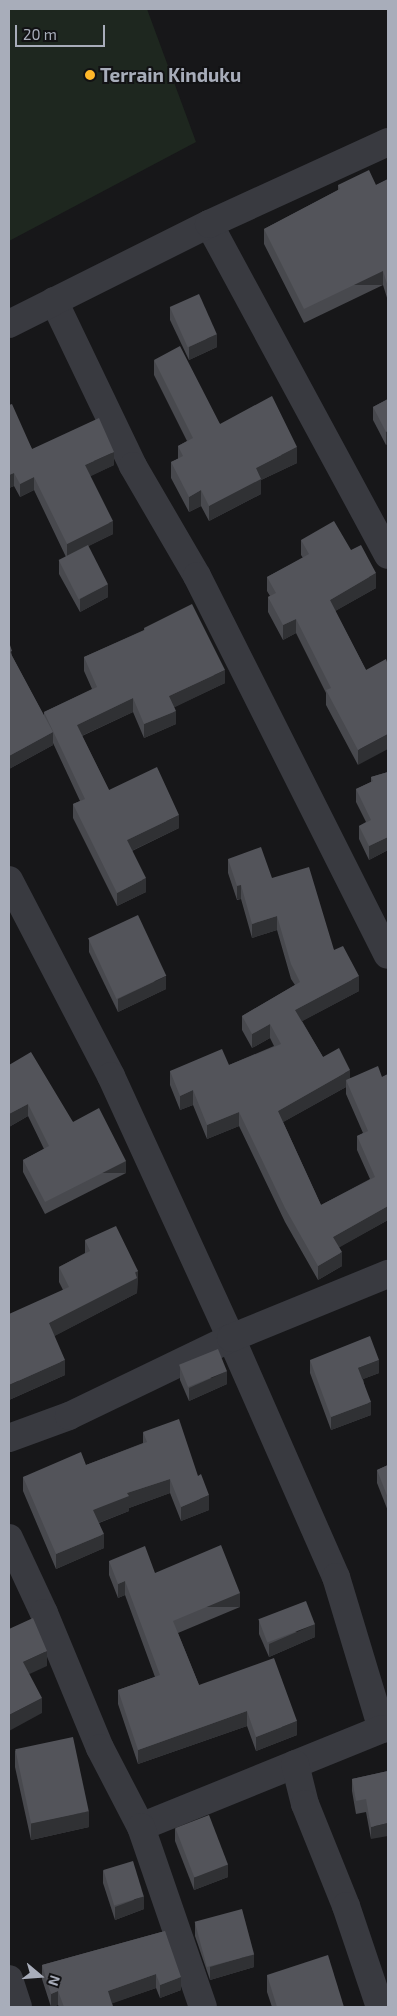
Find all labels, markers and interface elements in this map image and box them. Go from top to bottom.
scale bar [18,15,108,47]
text: 20 m [23,25,57,43]
place label: Terrain Kinduku [100,64,241,86]
marker: Terrain Kinduku [84,69,96,81]
north arrow [15,1951,65,2001]
text: N [45,1973,64,1988]

